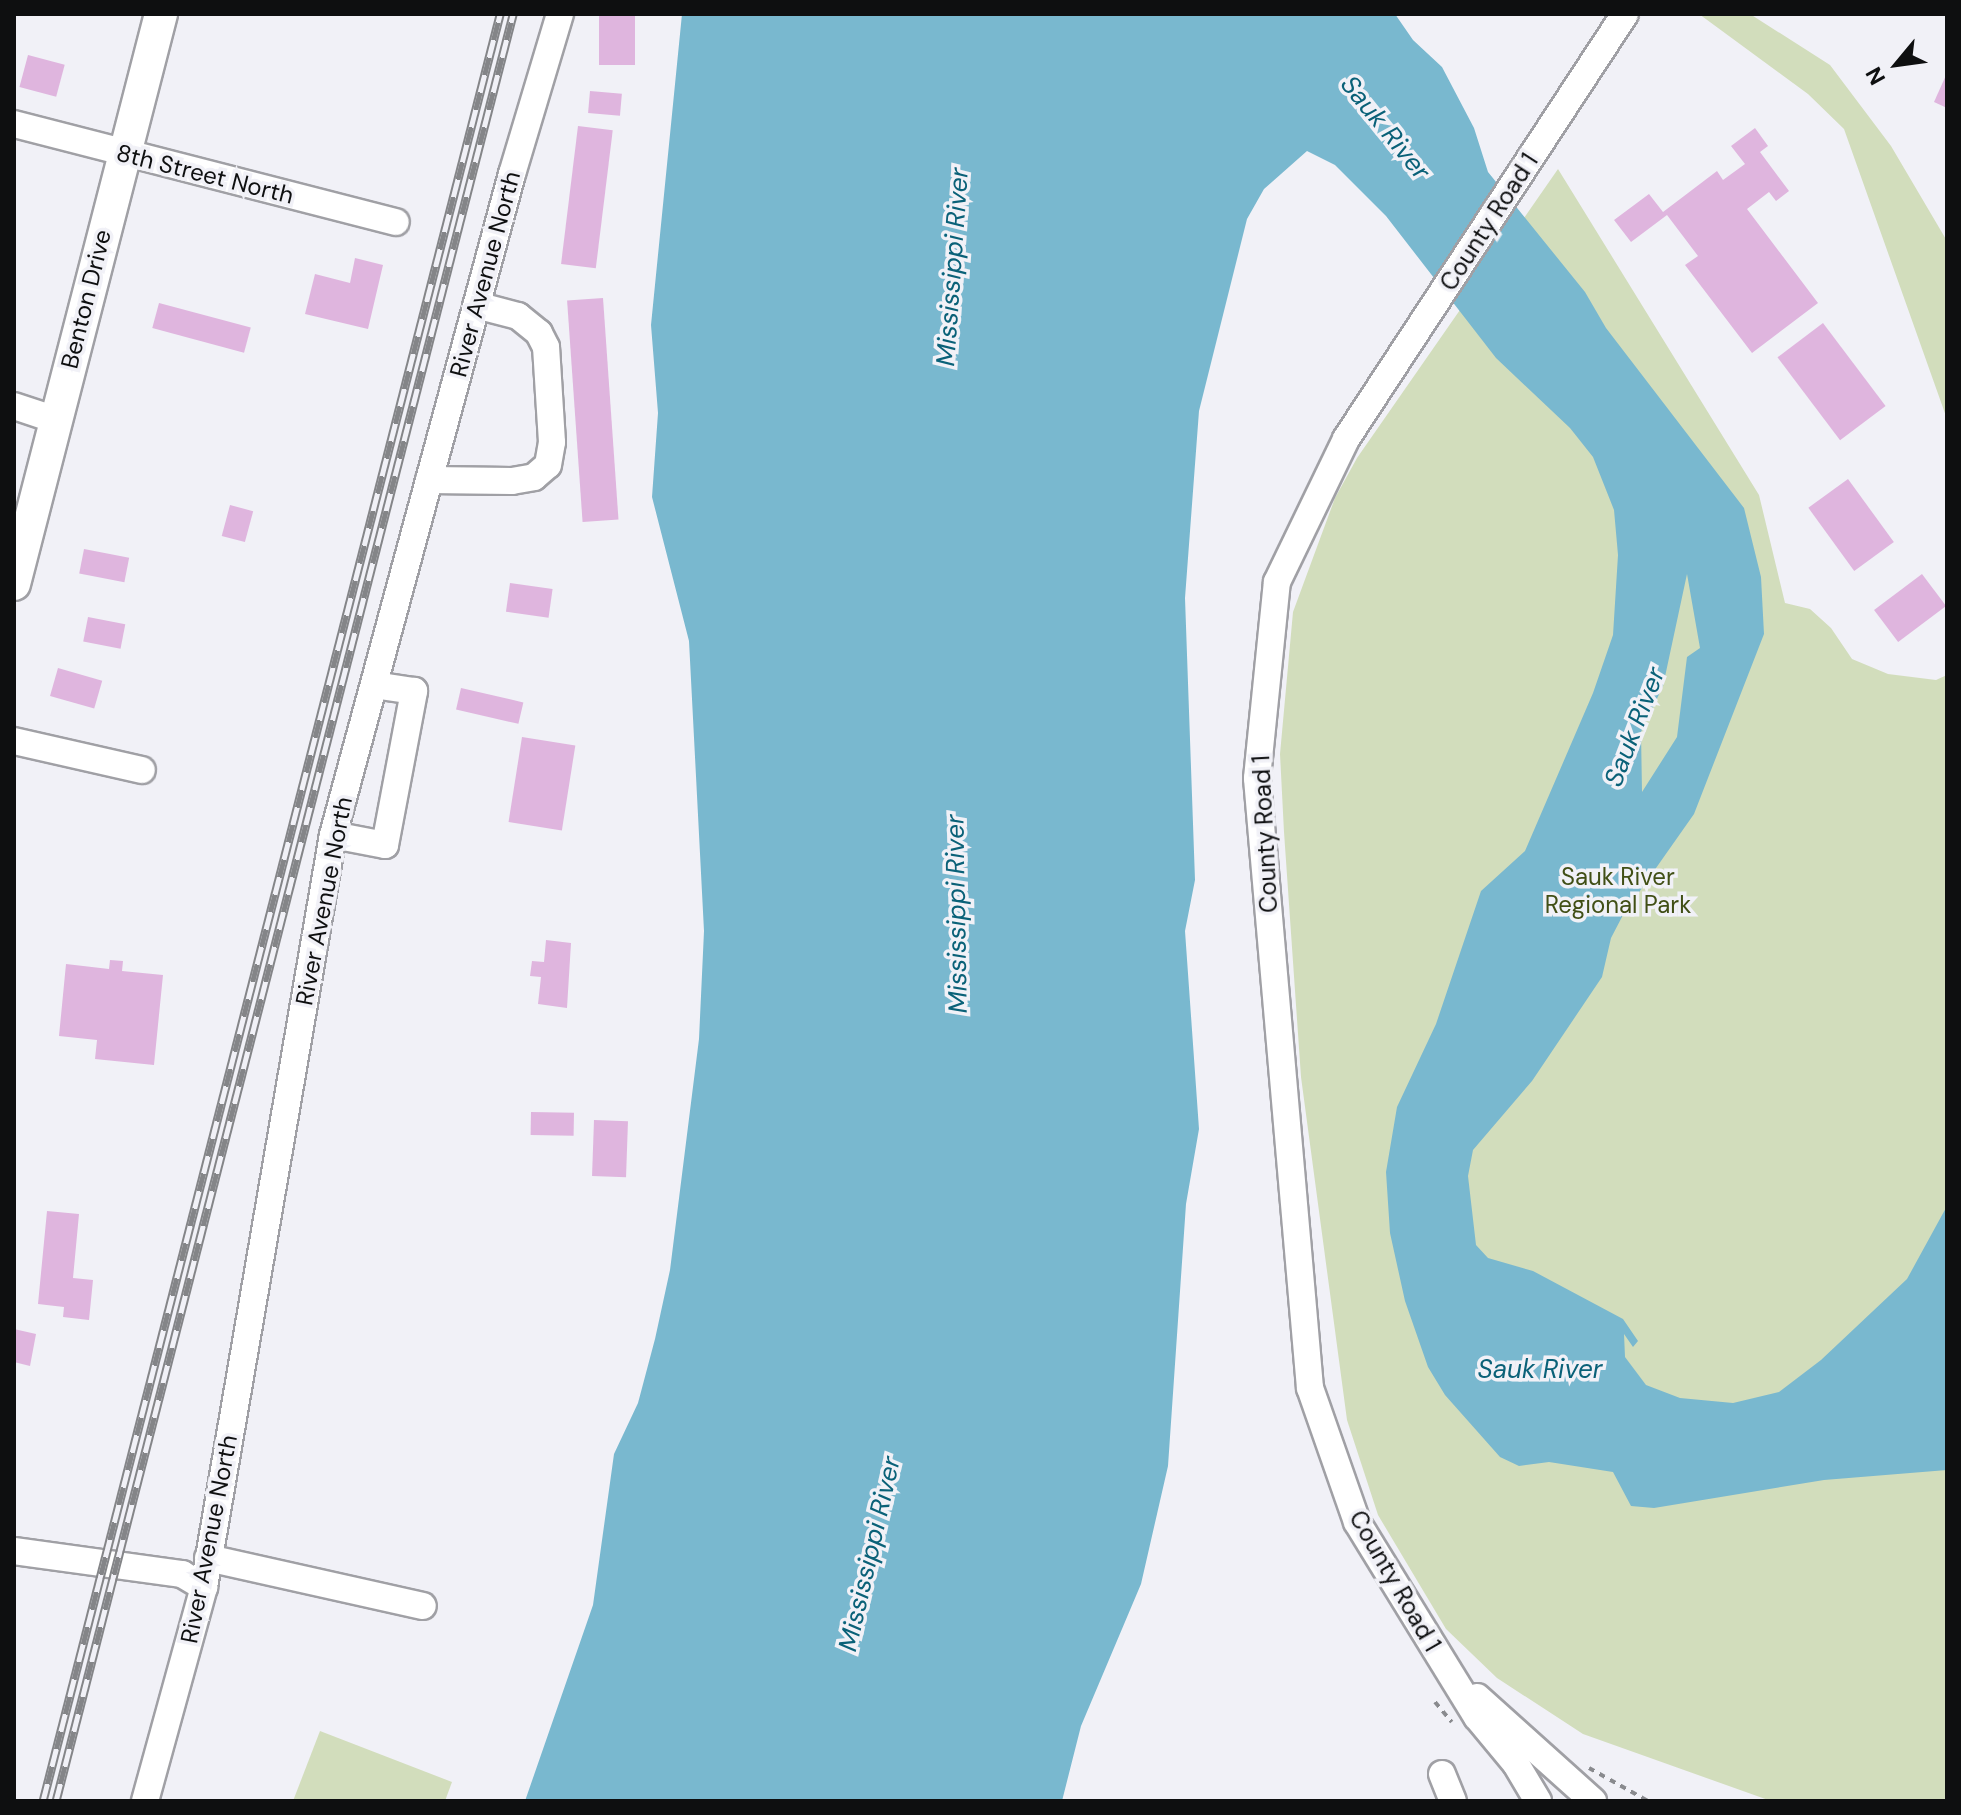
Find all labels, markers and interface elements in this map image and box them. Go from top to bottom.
north arrow [1857,24,1937,104]
text: N [1859,62,1892,90]
water label: Sauk River [1334,70,1436,186]
street label: 8th Street North [113,138,297,210]
street label: County Road 1 [1434,148,1544,296]
water label: Mississippi River [930,167,976,367]
street label: River Avenue North [444,168,526,380]
street label: Benton Drive [55,227,117,371]
water label: Sauk River [1598,663,1672,791]
street label: County Road 1 [1246,754,1284,914]
street label: River Avenue North [290,794,358,1008]
water label: Mississippi River [940,814,974,1014]
park label: Sauk River Regional Park [1545,863,1691,919]
water label: Sauk River [1478,1354,1602,1386]
street label: River Avenue North [175,1432,243,1646]
water label: Mississippi River [832,1454,908,1654]
street label: County Road 1 [1343,1505,1447,1657]

